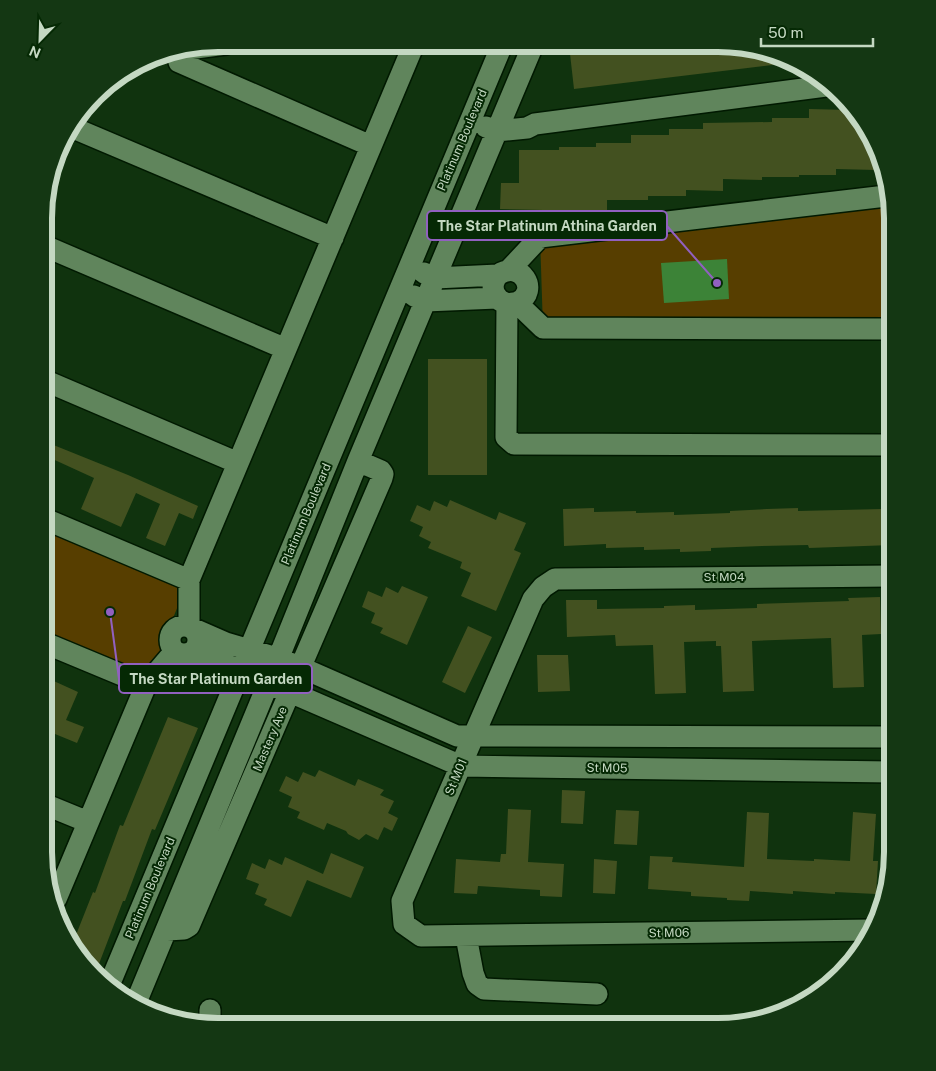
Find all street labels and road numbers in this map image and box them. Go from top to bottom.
street label: Platinum Boulevard [434,87,490,193]
street label: Platinum Boulevard [278,461,334,567]
street label: St M04 [704,570,745,584]
street label: Mastery Ave [250,704,290,774]
street label: St M01 [442,757,470,797]
street label: St M05 [586,761,628,775]
street label: Platinum Boulevard [122,835,178,941]
street label: St M06 [649,926,689,940]

